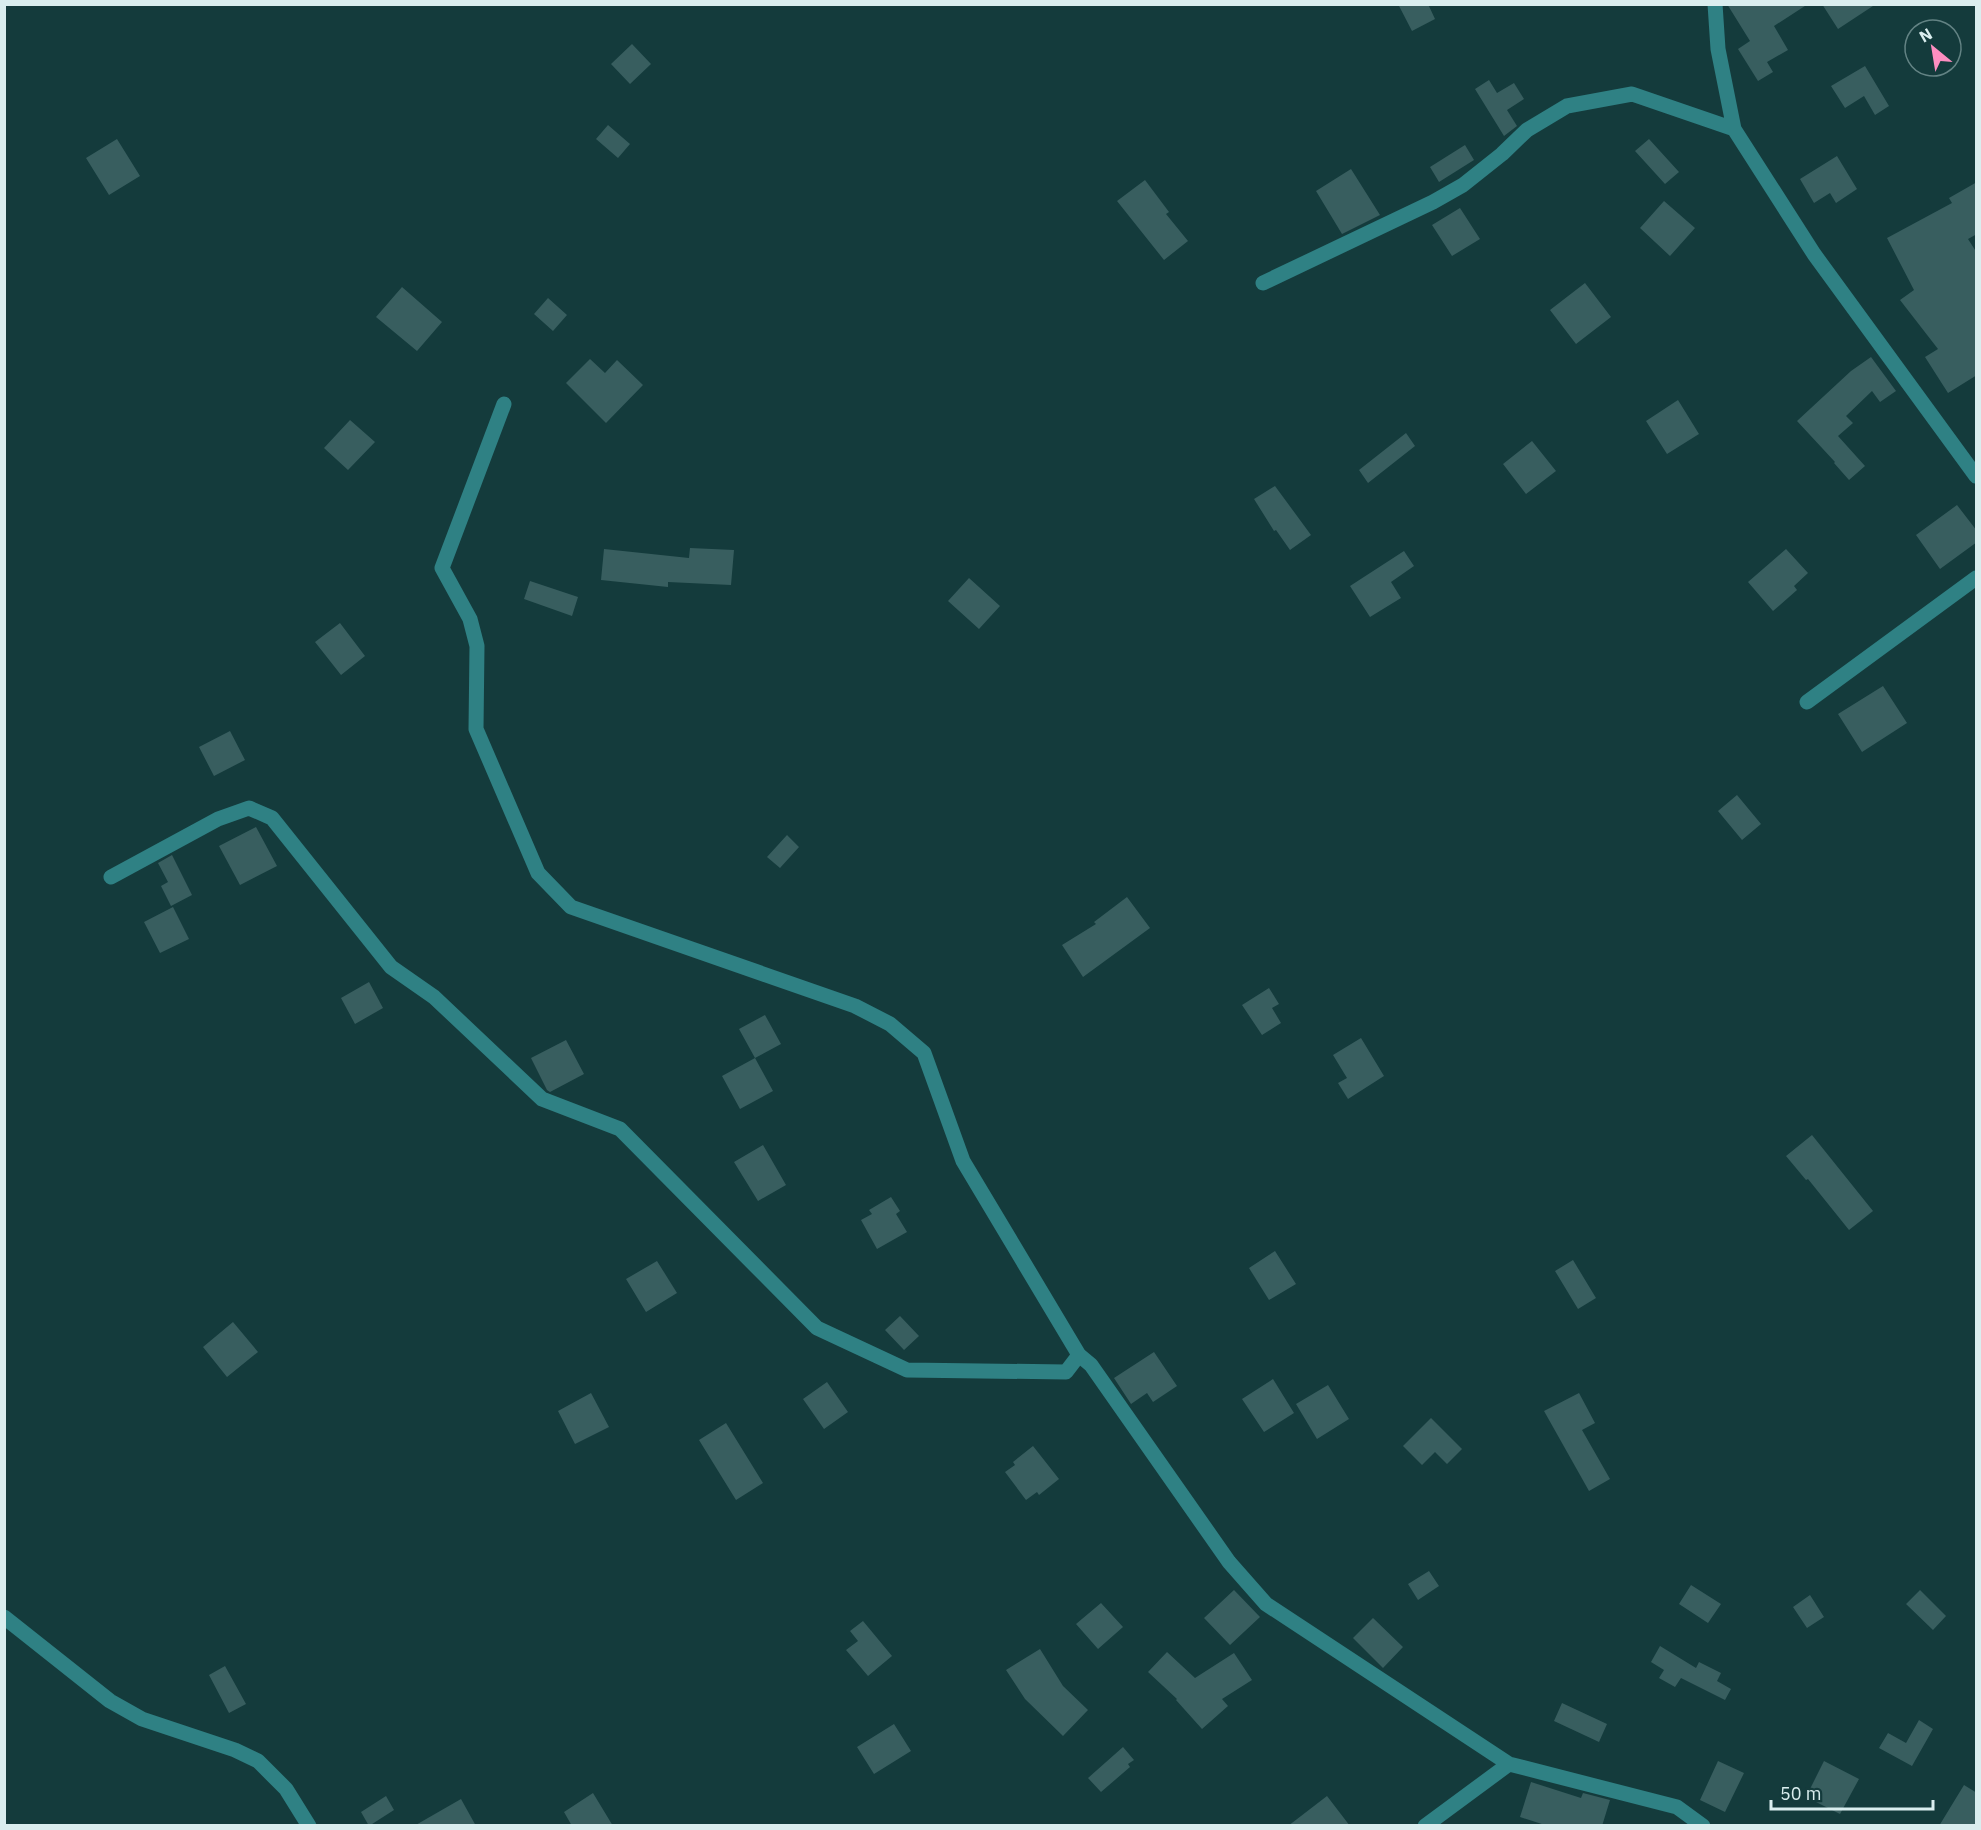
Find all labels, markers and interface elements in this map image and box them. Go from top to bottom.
north arrow [1903,18,1963,78]
text: N [1915,23,1936,47]
scale bar [1771,1773,1933,1811]
text: 50 m [1780,1782,1822,1805]

